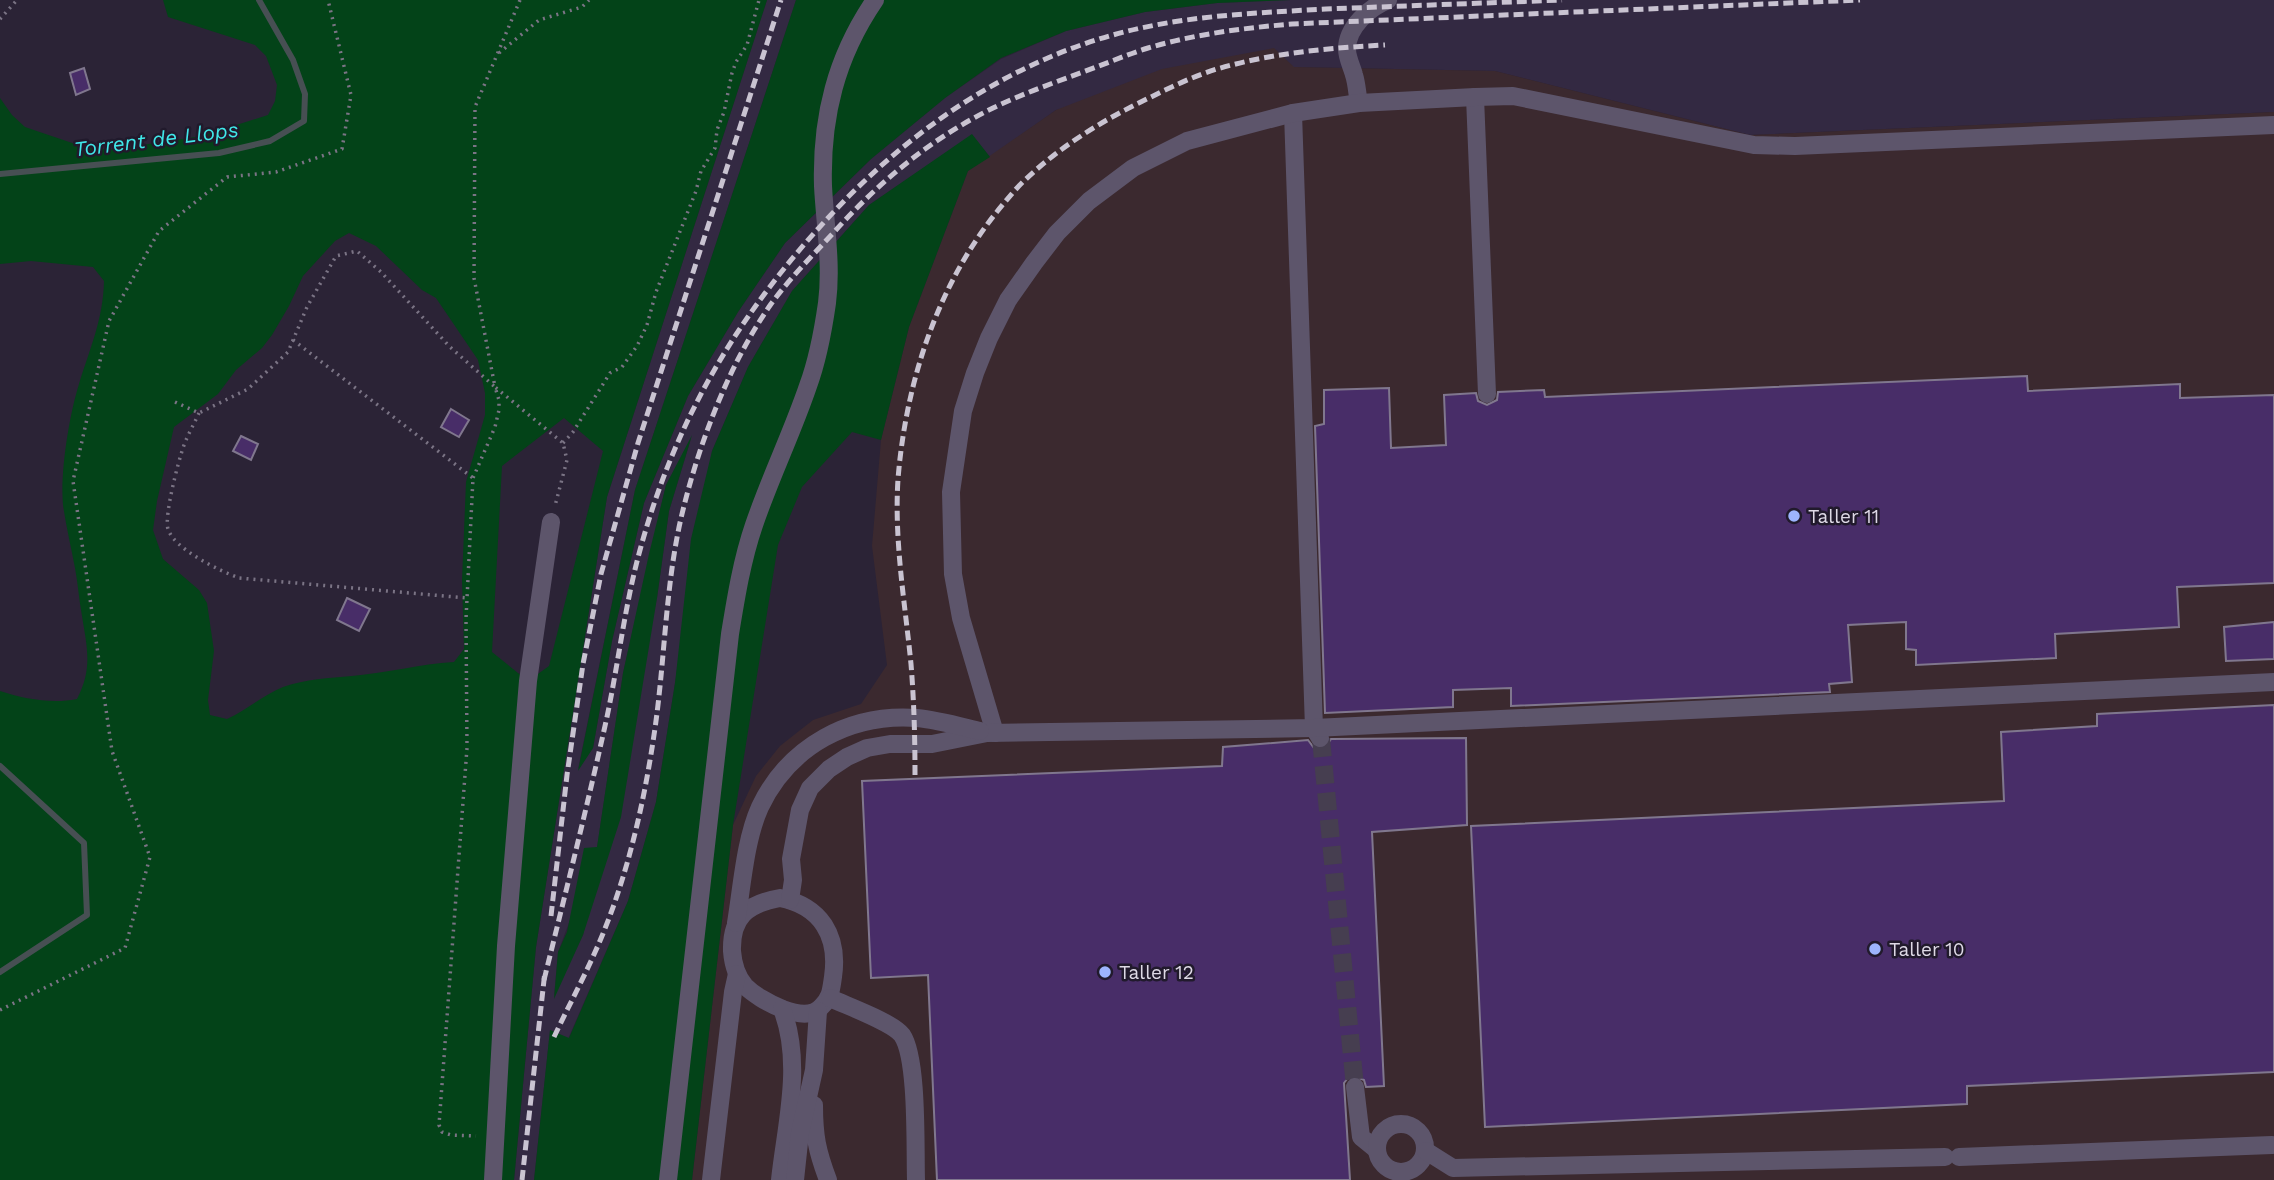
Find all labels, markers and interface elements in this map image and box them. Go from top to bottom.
water label: Torrent de Llops [72,116,240,161]
place label: Taller 11 [1808,505,1879,528]
marker: Taller 11 [1786,508,1802,524]
place label: Taller 10 [1889,938,1965,961]
marker: Taller 10 [1867,941,1883,957]
place label: Taller 12 [1119,961,1194,984]
marker: Taller 12 [1097,964,1113,980]

